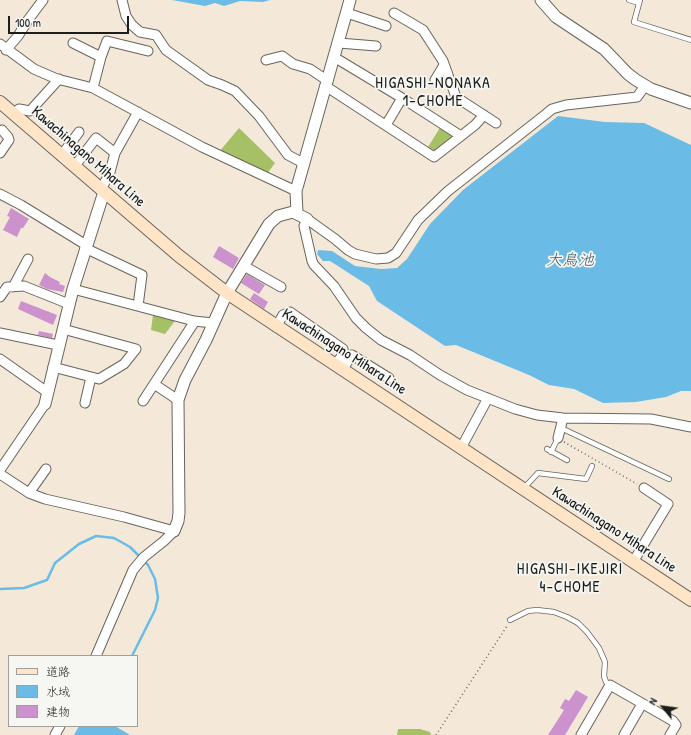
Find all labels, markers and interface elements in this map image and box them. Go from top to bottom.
scale bar [10,8,131,34]
text: 100 m [15,14,41,31]
district label: HIGASHI-NONAKA 1-CHOME [375,74,491,112]
street label: Kawachinagano Mihara Line [27,103,149,211]
water label: 大鳥池 [546,251,594,271]
street label: Kawachinagano Mihara Line [278,305,410,399]
street label: Kawachinagano Mihara Line [548,483,680,577]
district label: HIGASHI-IKEJIRI 4-CHOME [517,560,623,598]
legend [8,655,138,727]
text: 道路 [46,663,70,680]
text: 水域 [46,683,70,700]
north arrow [643,687,683,727]
text: N [645,695,660,707]
text: 建物 [46,703,70,720]

